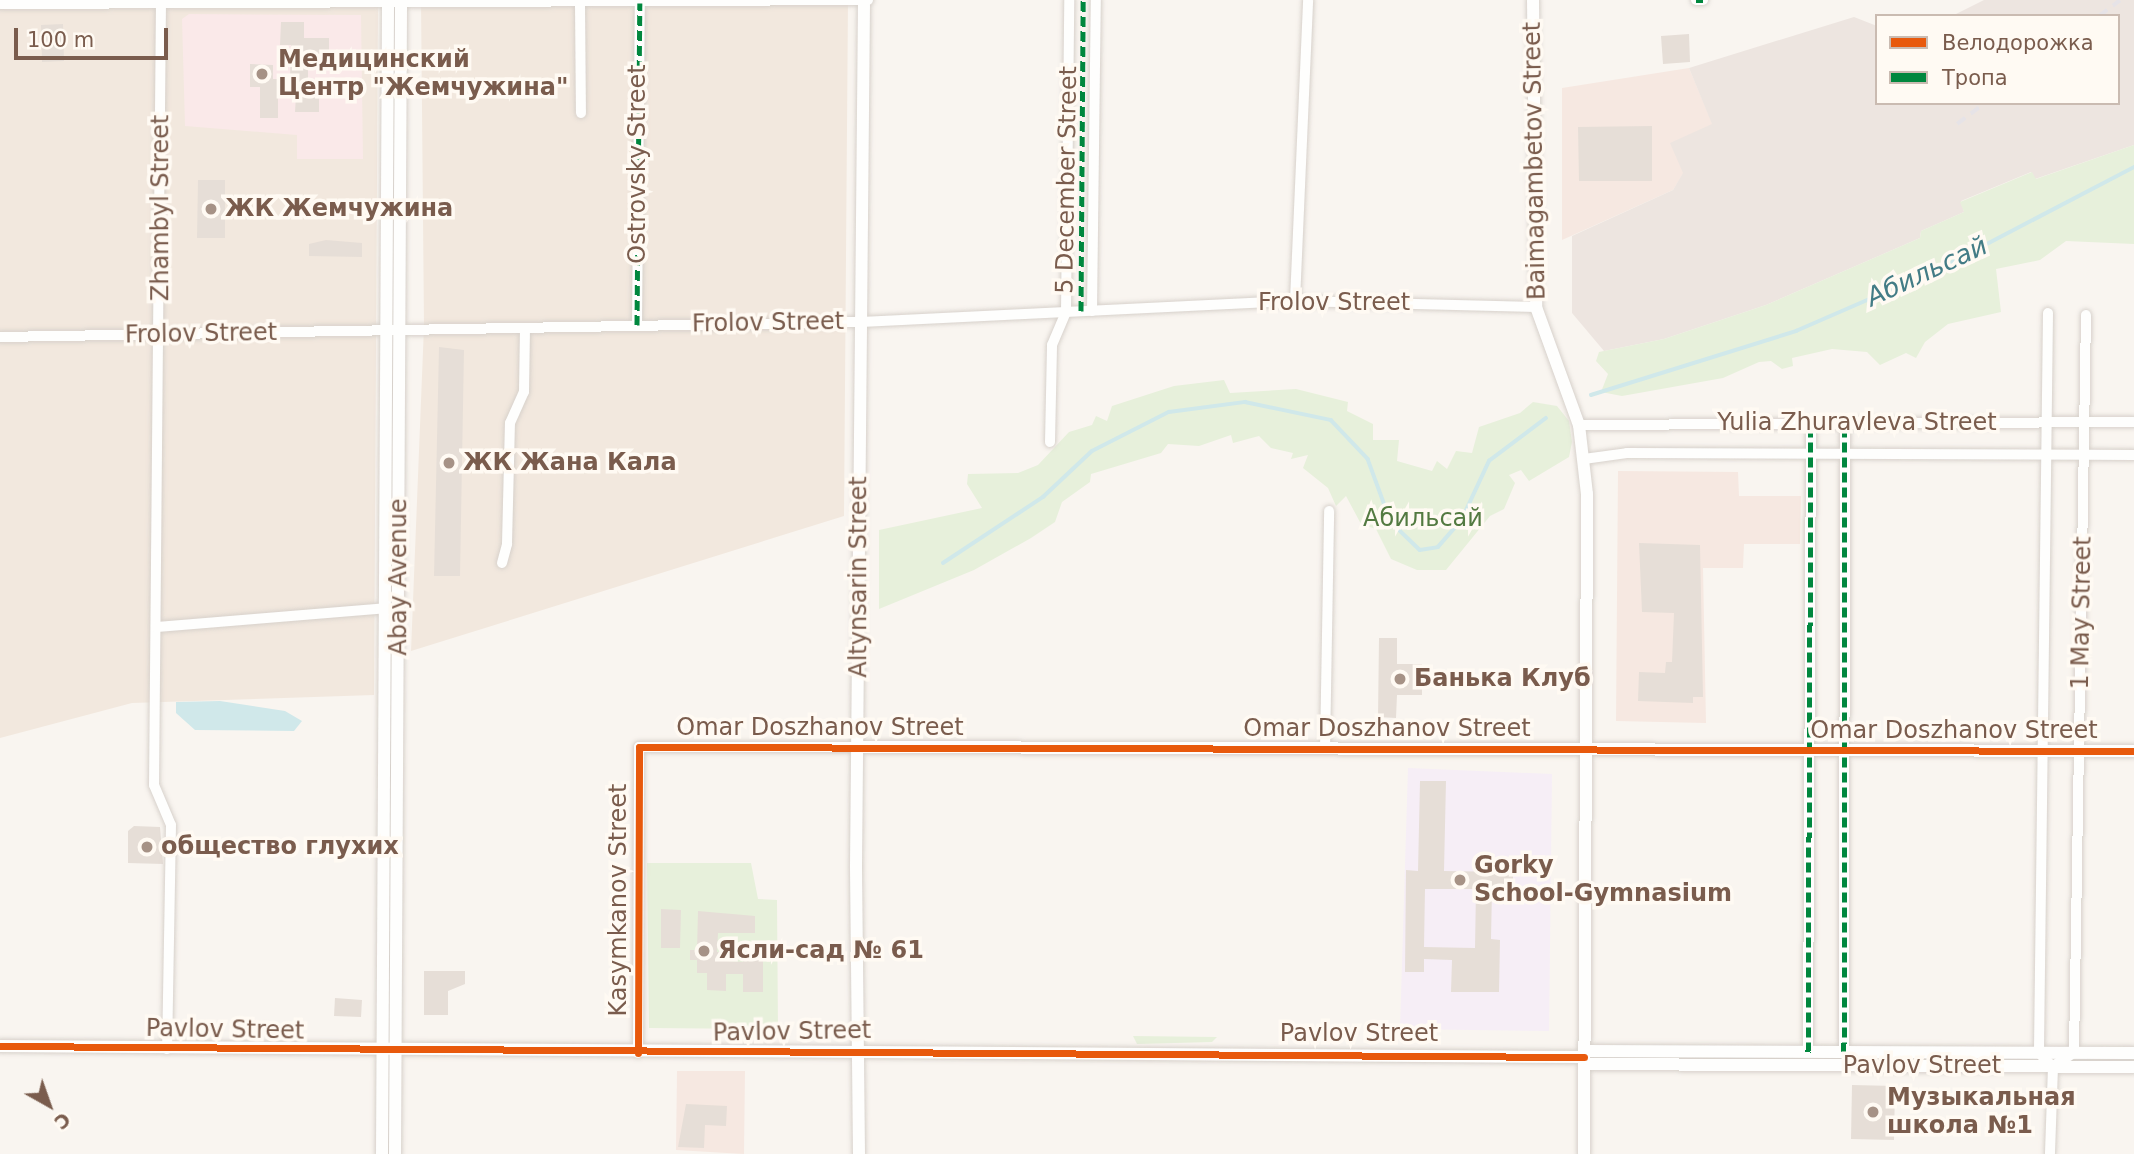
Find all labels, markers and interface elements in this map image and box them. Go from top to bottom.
scale bar [18,14,172,58]
legend [1875,14,2120,105]
street label: Baimagambetov Street [1518,22,1552,300]
text: 100 m [27,28,94,52]
text: Велодорожка [1942,31,2094,55]
place label: Медицинский Центр "Жемчужина" [278,46,568,102]
marker: Медицинский Центр "Жемчужина" [252,64,272,84]
street label: Ostrovsky Street [624,64,652,264]
street label: 5 December Street [1051,66,1083,294]
text: Тропа [1942,66,2008,90]
street label: Zhambyl Street [147,115,175,301]
place label: ЖК Жемчужина [225,195,453,223]
marker: ЖК Жемчужина [203,201,219,217]
water label: Абильсай [1862,230,1992,314]
street label: Frolov Street [1258,289,1410,317]
street label: Frolov Street [692,307,844,339]
street label: Frolov Street [125,318,277,350]
street label: Yulia Zhuravleva Street [1717,409,1997,437]
place label: ЖК Жана Кала [463,449,677,477]
marker: ЖК Жана Кала [441,455,457,471]
street label: Altynsarin Street [845,476,873,678]
street label: Abay Avenue [385,498,413,656]
park label: Абильсай [1363,505,1483,533]
street label: 1 May Street [2066,536,2098,690]
place label: Банька Клуб [1414,665,1591,693]
marker: Банька Клуб [1392,671,1408,687]
street label: Omar Doszhanov Street [676,714,964,742]
street label: Omar Doszhanov Street [1243,715,1531,743]
street label: Omar Doszhanov Street [1810,717,2098,745]
street label: Kasymkanov Street [605,784,633,1016]
place label: общество глухих [161,833,399,861]
marker: общество глухих [139,839,155,855]
place label: Gorky School-Gymnasium [1474,852,1732,908]
marker: Gorky School-Gymnasium [1452,872,1468,888]
place label: Ясли-сад № 61 [718,937,924,965]
marker: Ясли-сад № 61 [696,943,712,959]
street label: Pavlov Street [146,1014,304,1046]
street label: Pavlov Street [713,1016,871,1048]
street label: Pavlov Street [1280,1020,1438,1048]
street label: Pavlov Street [1843,1052,2001,1080]
north arrow [14,1070,84,1140]
place label: Музыкальная школа №1 [1887,1084,2076,1140]
marker: Музыкальная школа №1 [1865,1104,1881,1120]
text: С [50,1108,75,1134]

